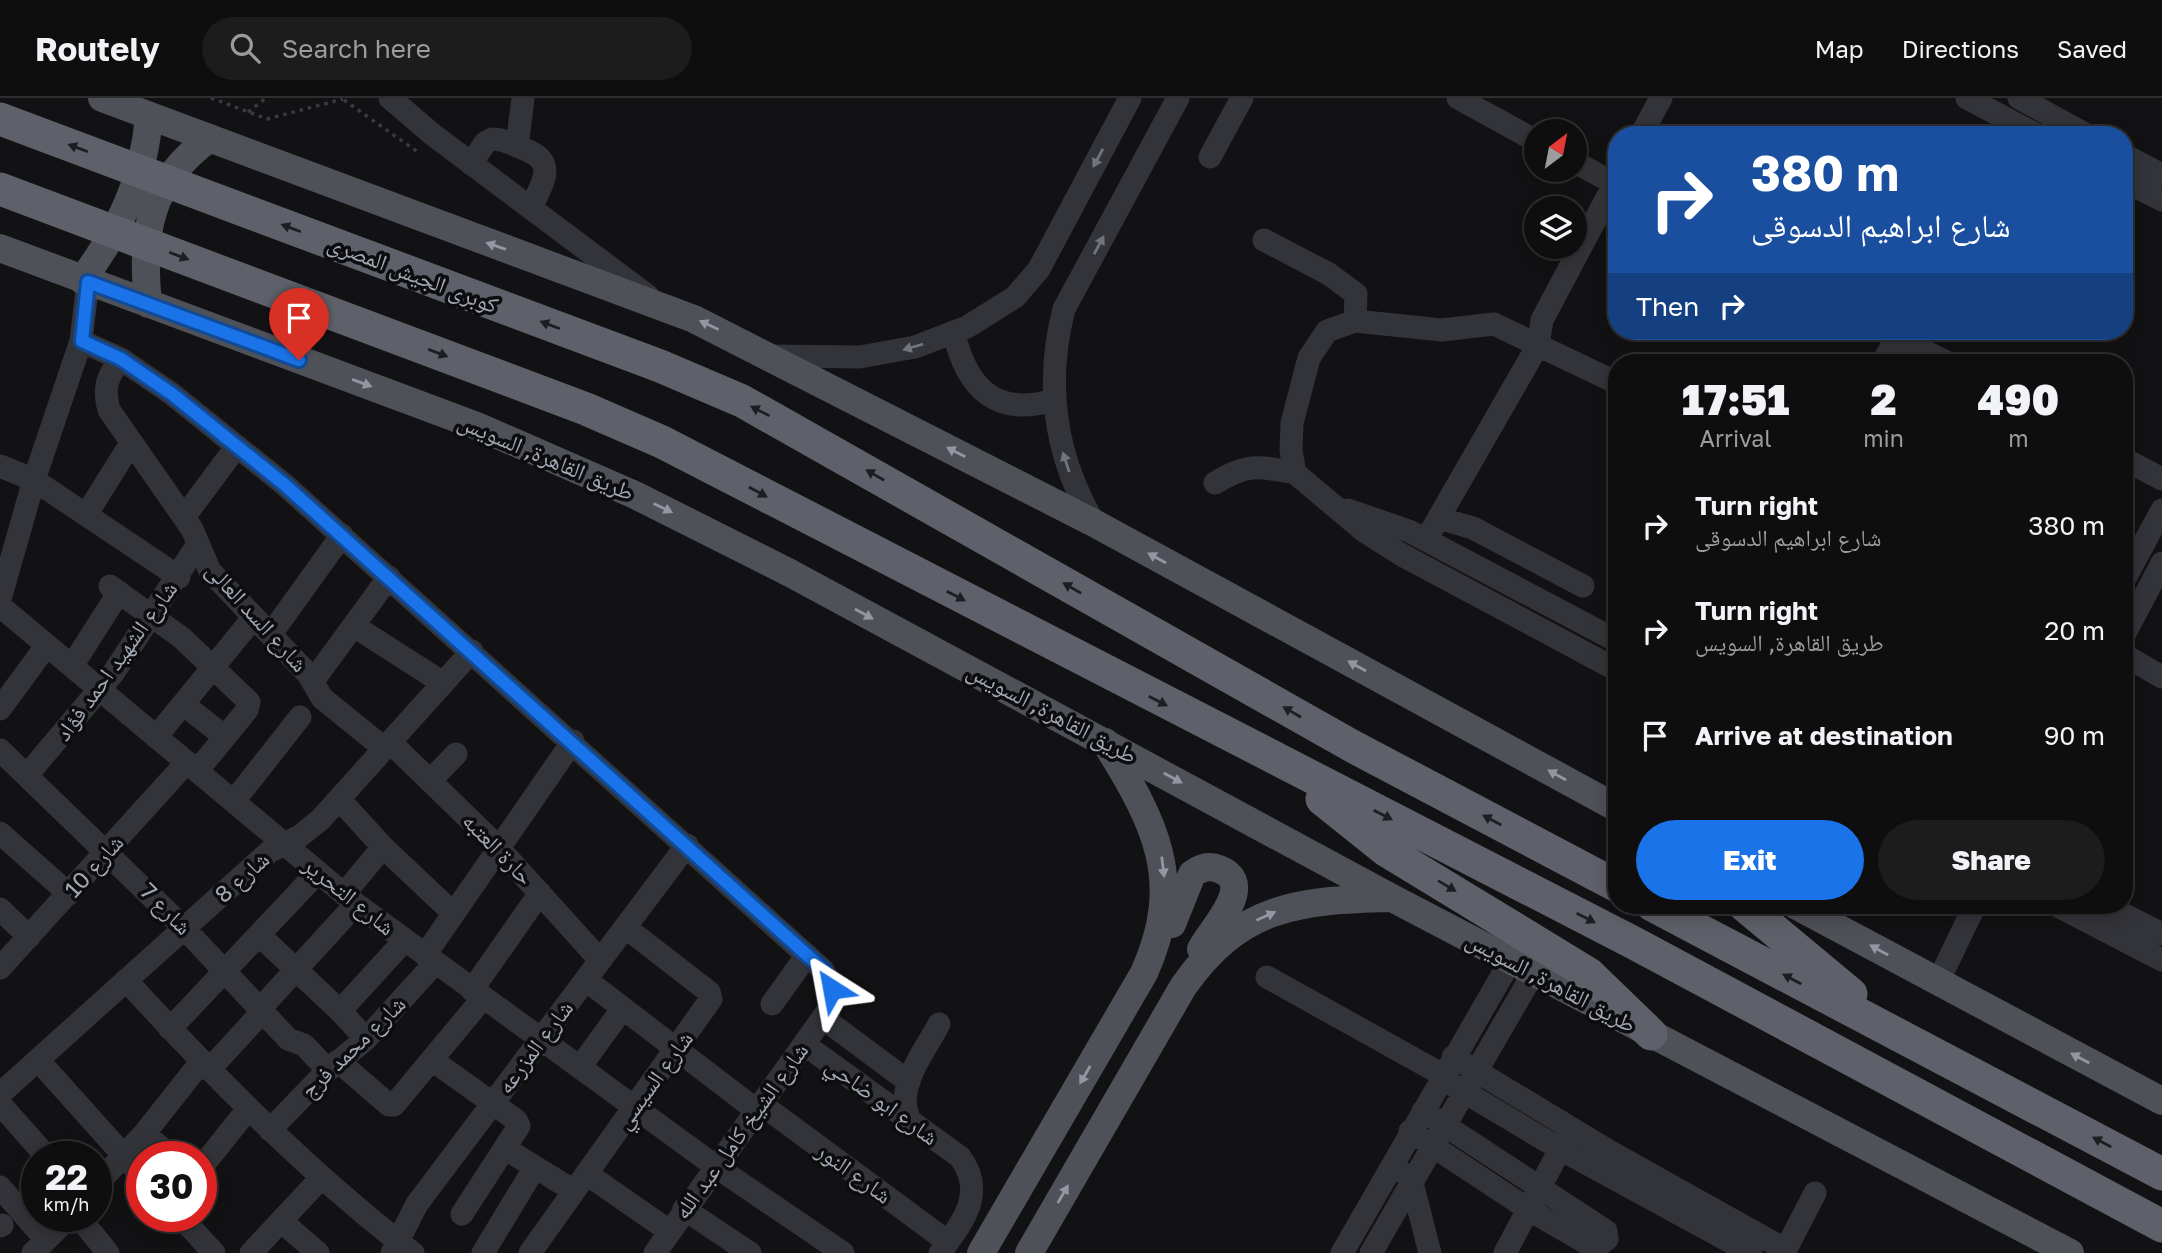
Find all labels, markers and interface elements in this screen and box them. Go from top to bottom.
search box [202,17,692,80]
text: Routely [35,29,160,68]
icon: search [226,29,264,67]
text: Search here [282,33,431,64]
text: Map [1815,34,1864,63]
text: Directions [1902,34,2019,63]
text: Saved [2057,34,2127,63]
north arrow [1524,119,1587,182]
map controls [1524,119,1587,259]
one-way arrow [67,143,88,154]
text: 380 m [1751,143,1899,202]
one-way arrow [1092,148,1104,168]
icon: right [1636,154,1727,245]
button: layers [1524,196,1587,259]
text: شارع ابراهيم الدسوقى [1751,206,2011,244]
one-way arrow [280,222,301,233]
street label: كوبرى الجيش المصرى [324,228,503,320]
one-way arrow [1093,236,1105,255]
one-way arrow [485,240,506,251]
one-way arrow [168,251,189,262]
icon: right [1713,287,1751,325]
pin [269,288,329,360]
text: Then [1636,291,1699,322]
icon: arrive [280,299,318,337]
one-way arrow [539,319,560,330]
one-way arrow [699,320,719,331]
one-way arrow [903,342,924,352]
one-way arrow [427,348,448,359]
text: 17:51 [1682,374,1789,424]
text: 2 [1870,374,1896,424]
text: 490 [1978,374,2059,424]
one-way arrow [352,378,373,389]
one-way arrow [750,405,770,416]
street label: طريق القاهرة, السويس [454,406,639,507]
text: Arrival [1700,424,1772,452]
text: min [1863,424,1904,452]
text: m [2008,424,2029,452]
one-way arrow [946,447,966,458]
one-way arrow [1060,451,1070,472]
one-way arrow [865,469,884,481]
one-way arrow [749,486,768,498]
text: Turn right [1695,490,1818,521]
one-way arrow [653,503,673,514]
icon: right [1636,507,1674,545]
text: 380 m [2028,510,2105,541]
text: شارع ابراهيم الدسوقى [1695,523,1882,551]
one-way arrow [1148,552,1167,564]
street label: شارع السد العالى [200,556,314,678]
street label: شارع الشهيد احمد فؤاد [48,575,184,747]
one-way arrow [1063,582,1082,594]
one-way arrow [946,590,966,602]
text: Turn right [1695,595,1818,626]
one-way arrow [854,608,874,620]
icon: right [1636,612,1674,650]
text: 20 m [2044,615,2105,646]
text: طريق القاهرة, السويس [1695,628,1884,656]
street label: طريق القاهرة, السويس [962,655,1142,770]
one-way arrow [1347,661,1367,672]
one-way arrow [1149,694,1169,706]
one-way arrow [1282,706,1301,718]
icon: arrive [1636,717,1674,755]
text: Arrive at destination [1695,720,1953,751]
text: 90 m [2044,720,2105,751]
one-way arrow [1547,769,1567,781]
one-way arrow [1163,772,1183,784]
street label: حارة العتبه [457,806,540,891]
one-way arrow [1373,810,1393,821]
one-way arrow [1481,815,1501,827]
button: Exit [1636,820,1864,900]
button: Share [1878,820,2105,900]
street label: شارع 10 [58,828,130,904]
street label: شارع 8 [208,845,276,909]
street label: شارع التحرير [296,849,401,942]
one-way arrow [1157,856,1168,878]
street label: شارع 7 [134,877,198,941]
one-way arrow [1437,880,1456,892]
one-way arrow [1255,910,1276,921]
one-way arrow [1576,913,1596,924]
street label: طريق القاهرة, السويس [1461,924,1641,1039]
one-way arrow [1869,945,1889,957]
position arrow [795,952,869,1026]
one-way arrow [1782,973,1802,985]
street label: شارع محمد فرج [294,989,412,1105]
street label: شارع المزرعه [490,994,580,1100]
street label: شارع السيسي [608,1025,703,1137]
street label: شارع الشيخ كامل عبد الله [667,1037,815,1225]
street label: شارع ابو ضاحي [817,1050,944,1155]
one-way arrow [2070,1052,2090,1063]
one-way arrow [1079,1065,1091,1085]
street label: شارع النور [810,1135,898,1210]
one-way arrow [2091,1137,2111,1149]
speed limit sign: 30 [126,1141,217,1232]
text: 22 [45,1156,88,1198]
one-way arrow [1057,1184,1069,1203]
text: km/h [44,1193,89,1215]

